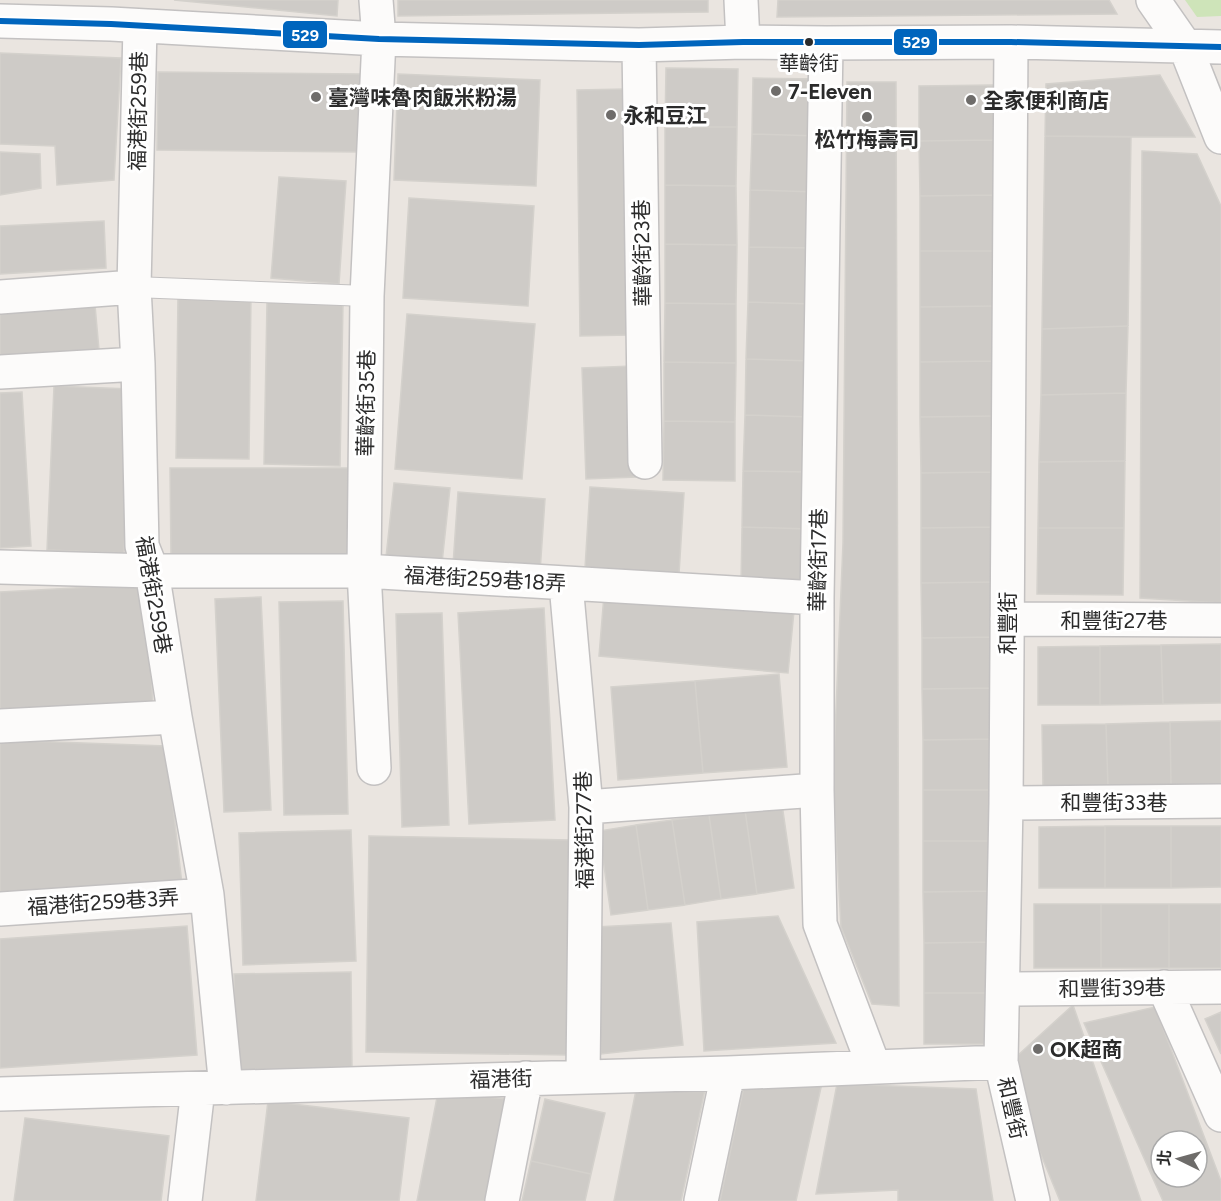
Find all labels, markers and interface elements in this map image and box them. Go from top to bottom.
line badge: 529 [282,20,328,49]
text: 529 [291,26,319,45]
line badge: 529 [893,28,938,56]
text: 529 [902,33,930,52]
marker: 華齡街 [803,36,815,48]
street label: 福港街259巷 [124,51,152,171]
place label: 華齡街 [779,51,839,75]
place label: 7-Eleven [788,79,872,104]
marker: 7-Eleven [769,84,783,98]
place label: 臺灣味魯肉飯米粉湯 [328,85,517,110]
place label: 全家便利商店 [983,88,1109,113]
marker: 臺灣味魯肉飯米粉湯 [309,90,323,104]
marker: 全家便利商店 [964,93,978,107]
place label: 永和豆江 [623,103,707,128]
marker: 永和豆江 [604,108,618,122]
marker: 松竹梅壽司 [860,110,874,124]
place label: 松竹梅壽司 [815,127,920,152]
street label: 華齡街23巷 [629,199,655,307]
street label: 華齡街35巷 [353,349,379,457]
street label: 華齡街17巷 [805,508,831,612]
street label: 福港街259巷 [131,534,177,656]
street label: 福港街259巷18弄 [403,562,567,596]
street label: 和豐街 [995,592,1020,655]
street label: 和豐街27巷 [1060,608,1168,633]
street label: 福港街277巷 [570,771,598,889]
street label: 和豐街33巷 [1061,790,1167,815]
street label: 福港街259巷3弄 [26,884,180,920]
street label: 和豐街39巷 [1058,975,1166,1001]
place label: OK超商 [1050,1037,1123,1062]
marker: OK超商 [1031,1042,1045,1056]
street label: 福港街 [469,1065,533,1093]
street label: 和豐街 [993,1074,1031,1142]
north arrow [1149,1129,1209,1189]
text: 北 [1154,1149,1175,1167]

